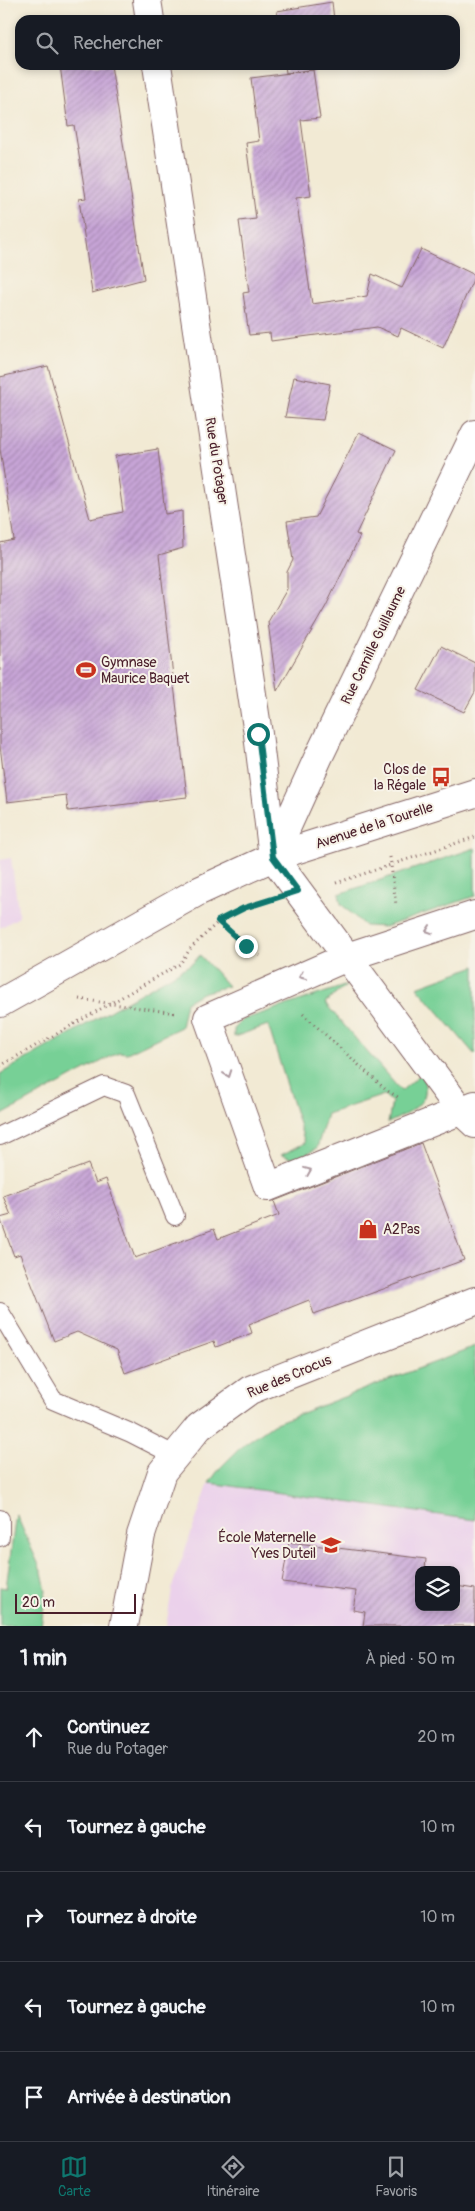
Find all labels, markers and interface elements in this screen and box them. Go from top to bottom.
search box [15,15,460,70]
icon: search [33,29,61,57]
text: Rechercher [73,31,163,55]
street label: Rue du Potager [201,416,232,506]
street label: Rue Camille Guillaume [337,583,409,707]
place label: Gymnase Maurice Baquet [101,654,190,687]
sports icon: Gymnase Maurice Baquet [75,659,97,681]
route start [247,723,270,746]
place label: Clos de la Régale [374,761,426,794]
bus stop icon: Clos de la Régale [430,766,452,788]
street label: Avenue de la Tourelle [313,798,435,853]
one-way arrow [425,924,433,934]
route end [235,935,258,958]
one-way arrow [298,970,307,980]
one-way arrow [222,1070,232,1078]
one-way arrow [303,1167,311,1177]
shop icon: A2Pas [357,1218,379,1240]
place label: A2Pas [383,1221,421,1238]
street label: Rue des Crocus [245,1351,334,1402]
place label: École Maternelle Yves Duteil [218,1528,316,1562]
school or university icon: École Maternelle Yves Duteil [320,1534,342,1556]
map controls [415,1566,460,1611]
button: layers [415,1566,460,1611]
scale bar [15,1591,136,1614]
text: 20 m [22,1594,55,1611]
text: 1 min [20,1645,67,1672]
text: À pied · 50 m [365,1649,455,1669]
text: Continuez [67,1715,150,1739]
icon: ahead [20,1723,48,1751]
text: 20 m [417,1727,455,1747]
text: Rue du Potager [67,1739,168,1759]
icon: left [20,1813,48,1841]
text: Tournez à gauche [67,1815,206,1839]
text: 10 m [420,1817,455,1837]
icon: right [20,1903,48,1931]
text: Tournez à droite [67,1905,197,1929]
text: 10 m [420,1907,455,1927]
icon: left [20,1993,48,2021]
text: Tournez à gauche [67,1995,206,2019]
text: 10 m [420,1997,455,2017]
icon: arrive [20,2083,48,2111]
text: Arrivée à destination [67,2085,231,2109]
tab: Carte [58,2153,91,2200]
tab: Itinéraire [207,2153,259,2200]
tab: Favoris [375,2153,417,2200]

